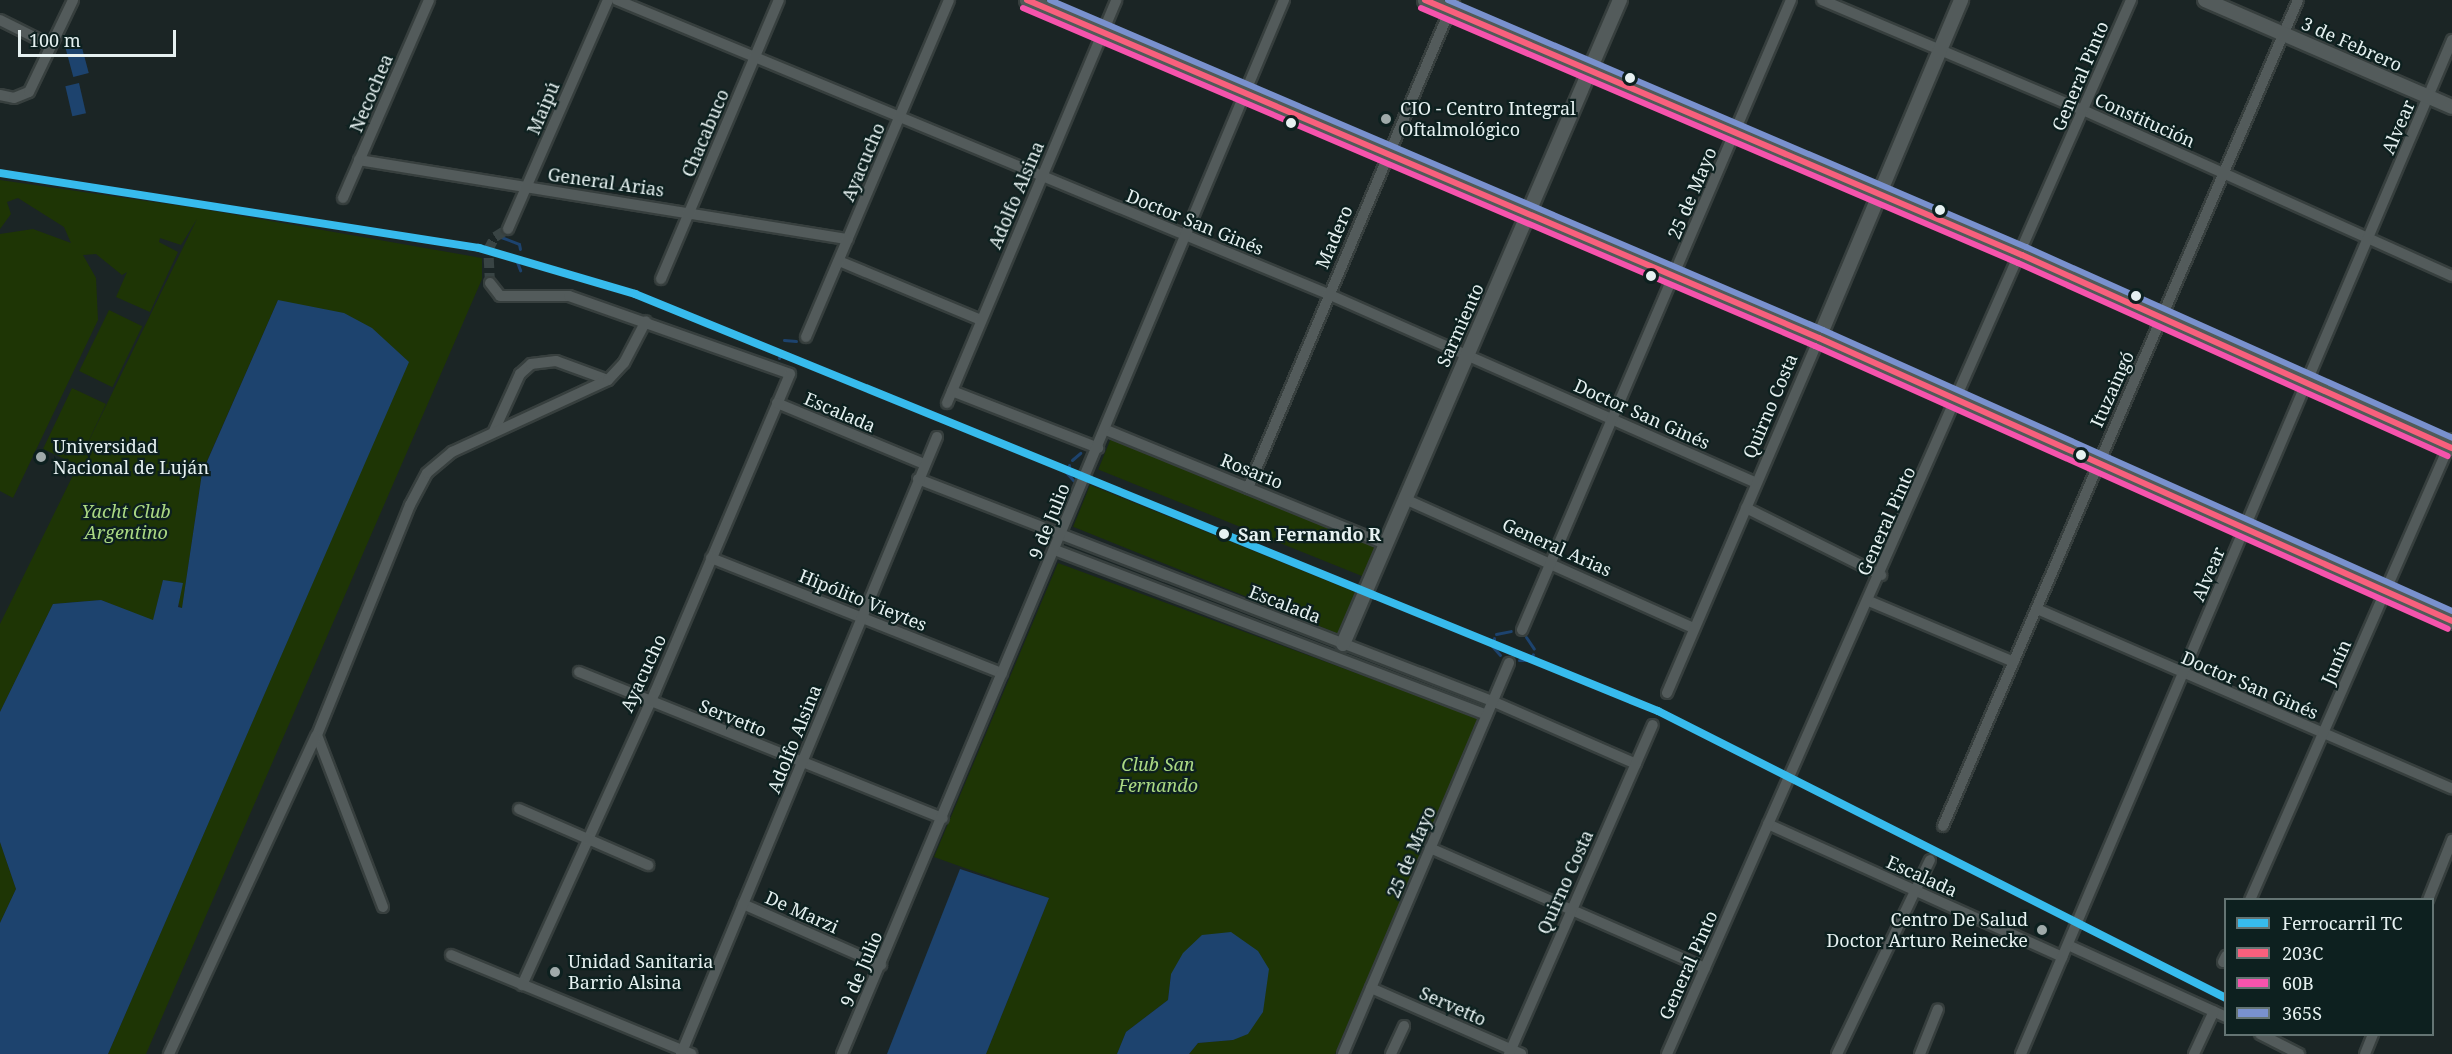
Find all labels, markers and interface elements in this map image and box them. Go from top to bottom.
street label: 3 de Febrero [2298,12,2406,76]
scale bar [21,18,178,56]
street label: General Pinto [2047,18,2113,134]
text: 100 m [29,28,81,52]
street label: Necochea [345,51,397,135]
unlabelled marker [1624,72,1636,84]
street label: Maipú [522,78,564,138]
street label: Chacabuco [677,86,733,180]
street label: Constitución [2091,88,2199,152]
street label: Alvear [2377,97,2419,157]
place label: CIO - Centro Integral Oftalmológico [1400,98,1576,140]
marker: CIO - Centro Integral Oftalmológico [1377,110,1395,128]
unlabelled marker [1285,117,1297,129]
street label: Ayacucho [837,120,889,204]
street label: Adolfo Alsina [984,138,1048,252]
street label: 25 de Mayo [1663,144,1721,242]
street label: General Arias [546,163,666,201]
street label: Doctor San Ginés [1123,185,1267,259]
street label: Madero [1311,202,1357,272]
unlabelled marker [1934,204,1946,216]
unlabelled marker [1645,270,1657,282]
street label: Sarmiento [1432,280,1488,370]
unlabelled marker [2130,290,2142,302]
street label: Ituzaingó [2086,348,2138,430]
street label: Quirno Costa [1738,350,1802,462]
street label: Doctor San Ginés [1571,374,1713,454]
street label: Escalada [801,387,879,437]
place label: Universidad Nacional de Luján [53,436,209,478]
street label: Rosario [1218,449,1286,493]
unlabelled marker [2075,449,2087,461]
marker: Universidad Nacional de Luján [34,450,48,464]
street label: General Pinto [1852,463,1920,579]
street label: 9 de Julio [1024,480,1074,562]
park label: Yacht Club Argentino [81,501,171,544]
street label: General Arias [1499,513,1615,581]
place label: San Fernando R [1238,523,1381,545]
marker: San Fernando R [1215,525,1233,543]
street label: Alvear [2187,544,2229,604]
street label: Hipólito Vieytes [796,565,930,635]
street label: Escalada [1246,580,1324,628]
street label: Ayacucho [616,631,670,715]
street label: Junín [2317,636,2355,688]
street label: Doctor San Ginés [2178,646,2322,724]
street label: Adolfo Alsina [762,682,826,796]
street label: Servetto [696,695,770,741]
park label: Club San Fernando [1118,754,1198,796]
street label: 25 de Mayo [1382,803,1440,901]
street label: Quirno Costa [1532,827,1598,937]
street label: Escalada [1883,851,1961,901]
street label: De Marzi [762,886,842,938]
legend [2224,898,2434,1036]
street label: General Pinto [1654,907,1722,1023]
place label: Centro De Salud Doctor Arturo Reinecke [1826,909,2028,952]
text: Ferrocarril TC [2282,911,2403,935]
marker: Centro De Salud Doctor Arturo Reinecke [2033,921,2051,939]
street label: 9 de Julio [835,928,887,1010]
text: 203C [2282,941,2323,965]
place label: Unidad Sanitaria Barrio Alsina [568,951,713,994]
marker: Unidad Sanitaria Barrio Alsina [546,963,564,981]
text: 60B [2282,971,2314,995]
street label: Servetto [1416,982,1490,1030]
text: 365S [2282,1001,2322,1025]

